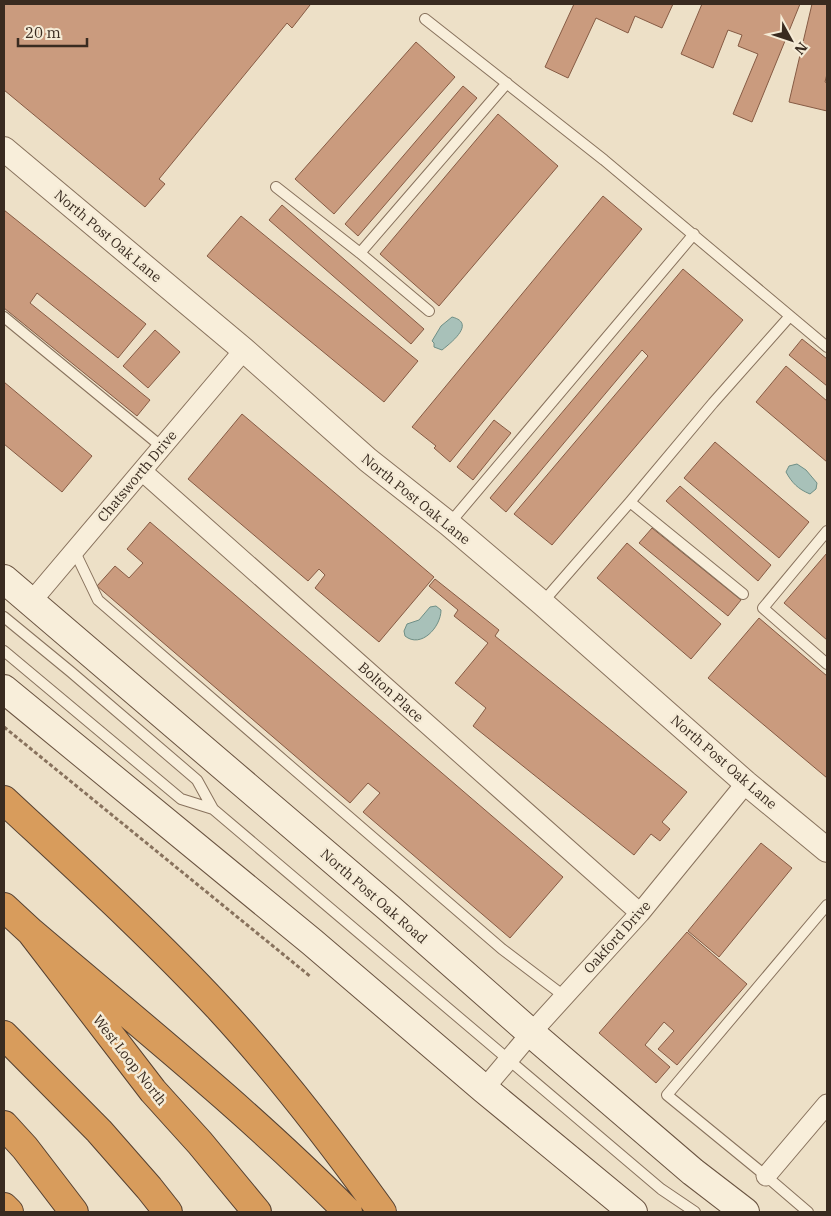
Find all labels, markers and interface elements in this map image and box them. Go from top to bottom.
scale bar [18,15,86,47]
north arrow [766,15,816,65]
text: 20 m [25,23,61,42]
text: N [791,38,811,58]
street label: North Post Oak Lane [51,186,165,286]
street label: Chatsworth Drive [93,426,181,526]
street label: North Post Oak Lane [358,450,474,548]
street label: Bolton Place [355,658,427,726]
street label: North Post Oak Lane [667,711,781,813]
street label: North Post Oak Road [317,845,431,948]
street label: Oakford Drive [580,897,654,977]
street label: West Loop North [89,1011,171,1109]

